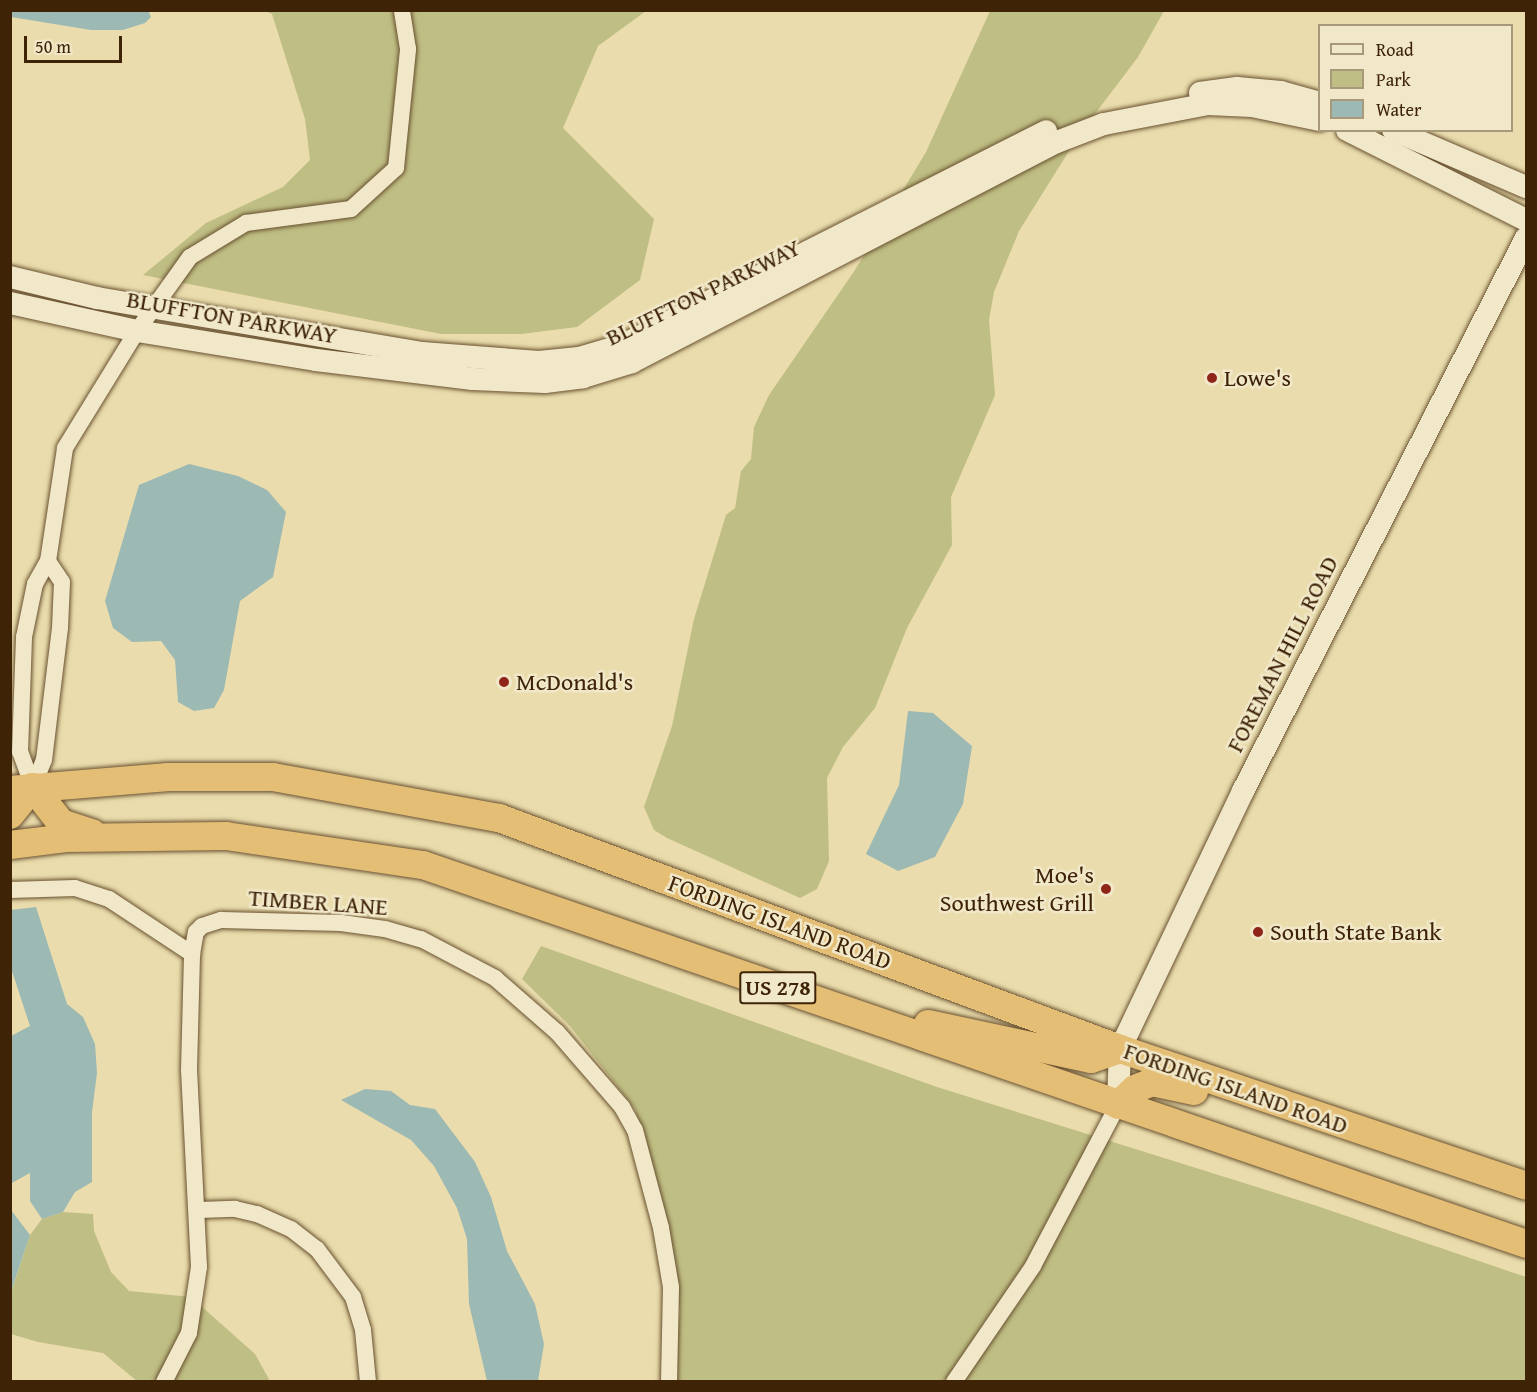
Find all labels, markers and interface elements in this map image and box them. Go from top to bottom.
scale bar [27,24,124,62]
legend [1318,24,1513,132]
text: 50 m [35,33,71,60]
text: Road [1376,36,1414,63]
text: Park [1376,66,1411,93]
text: Water [1376,96,1421,123]
street label: BLUFFTON PARKWAY [601,232,805,352]
street label: BLUFFTON PARKWAY [125,284,339,350]
place label: Lowe's [1224,364,1291,392]
marker: Lowe's [1205,371,1219,385]
street label: FOREMAN HILL ROAD [1220,551,1344,757]
place label: McDonald's [516,668,633,696]
marker: McDonald's [497,675,511,689]
place label: Moe's Southwest Grill [940,861,1094,917]
street label: FORDING ISLAND ROAD [665,868,895,976]
marker: Moe's Southwest Grill [1099,882,1113,896]
street label: TIMBER LANE [247,883,389,921]
place label: South State Bank [1270,918,1441,946]
marker: South State Bank [1251,925,1265,939]
road number: US 278 [739,969,817,1007]
street label: FORDING ISLAND ROAD [1120,1036,1352,1140]

